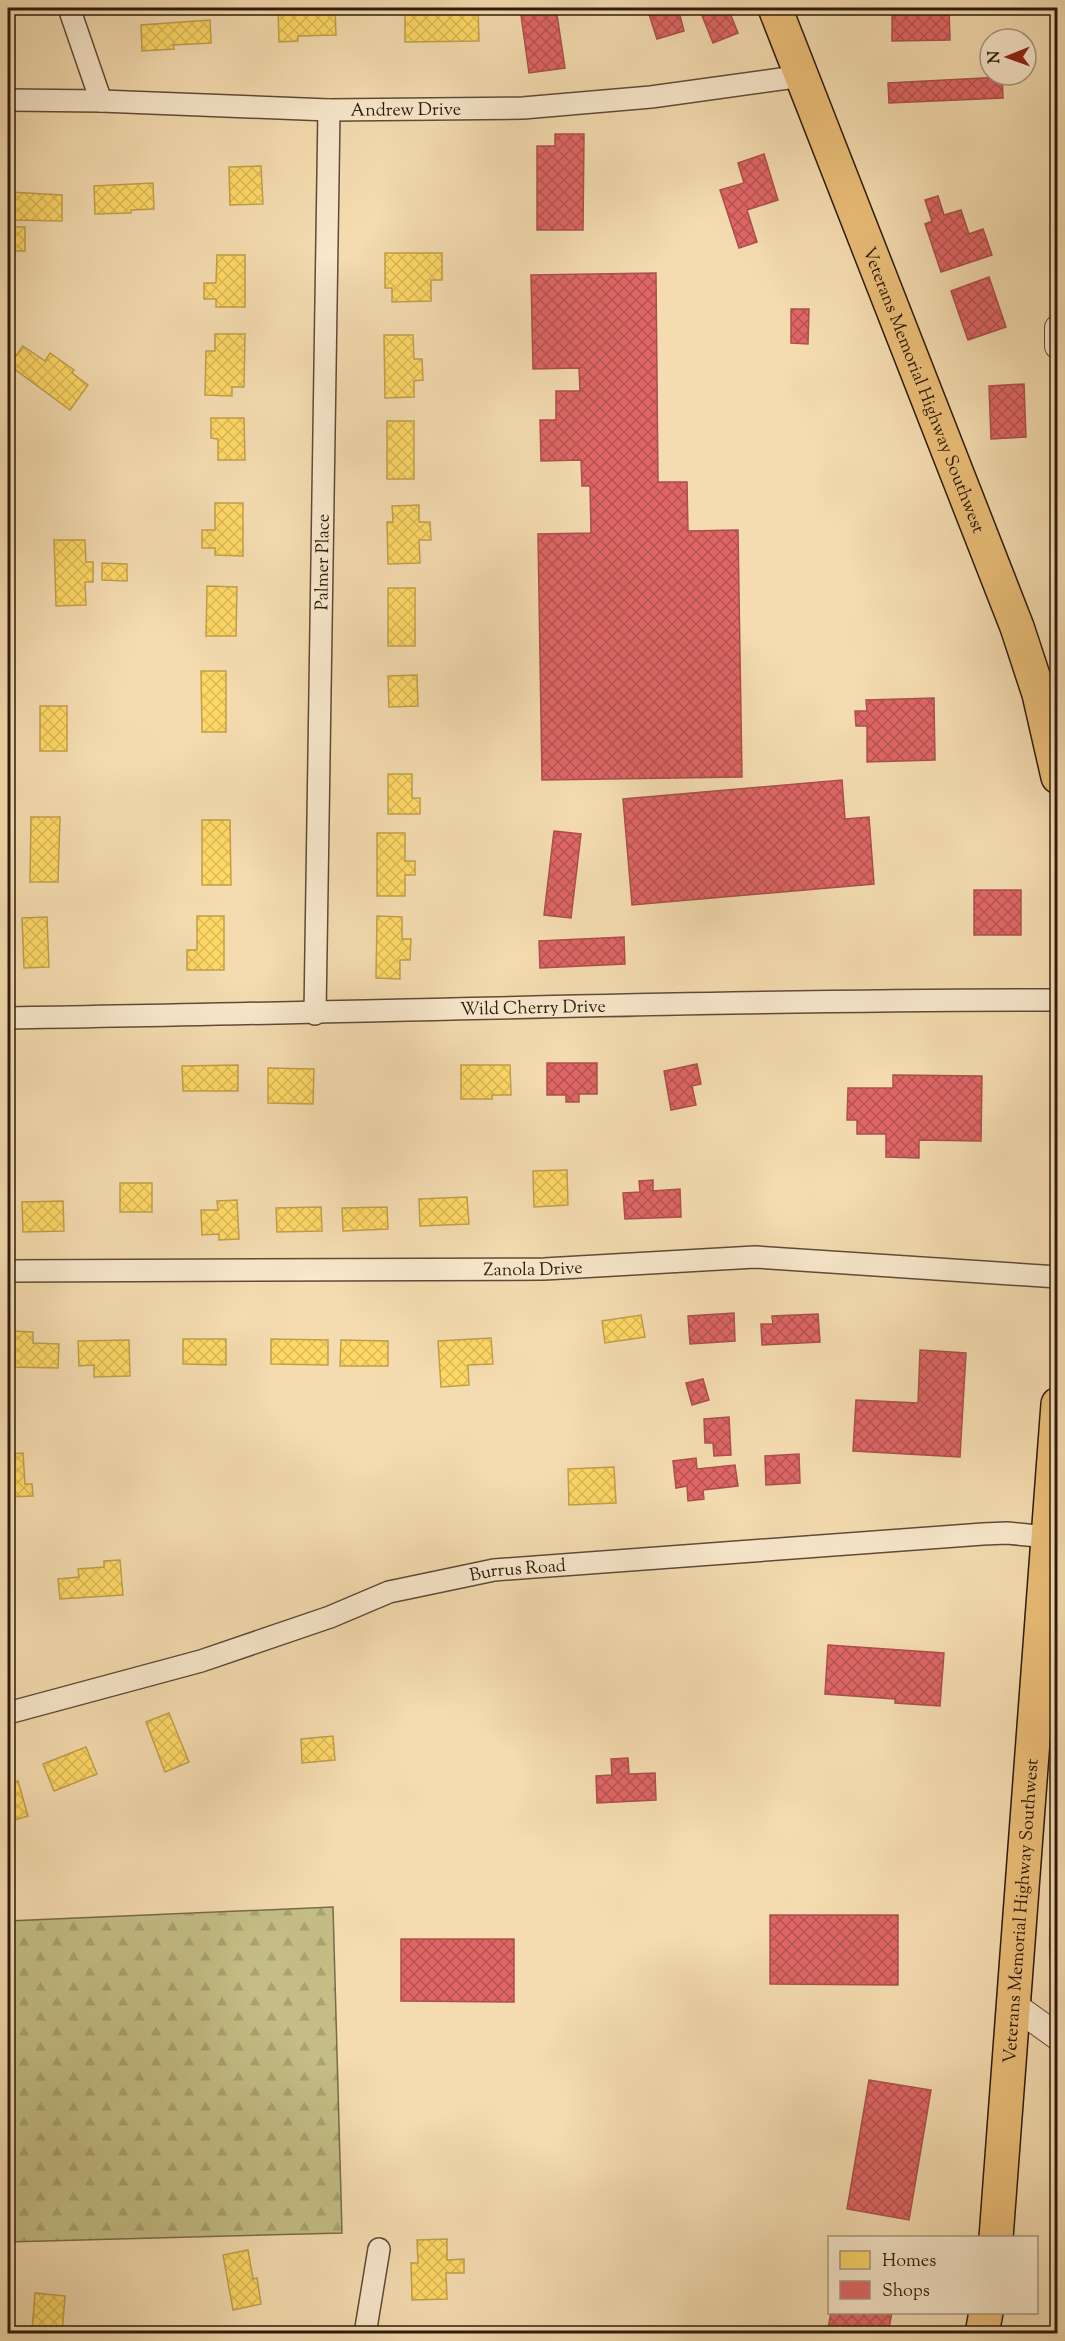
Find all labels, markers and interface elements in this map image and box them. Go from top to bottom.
north arrow [978,27,1038,87]
text: N [984,50,1007,64]
street label: Andrew Drive [350,98,461,125]
street label: Veterans Memorial Highway Southwest [855,244,990,538]
street label: Palmer Place [310,514,338,611]
street label: Wild Cherry Drive [460,995,606,1024]
street label: Zanola Drive [483,1256,583,1284]
street label: Burrus Road [467,1554,567,1590]
street label: Veterans Memorial Highway Southwest [998,1758,1047,2064]
legend [828,2236,1038,2314]
text: Homes [882,2249,936,2275]
text: Shops [882,2279,930,2305]

